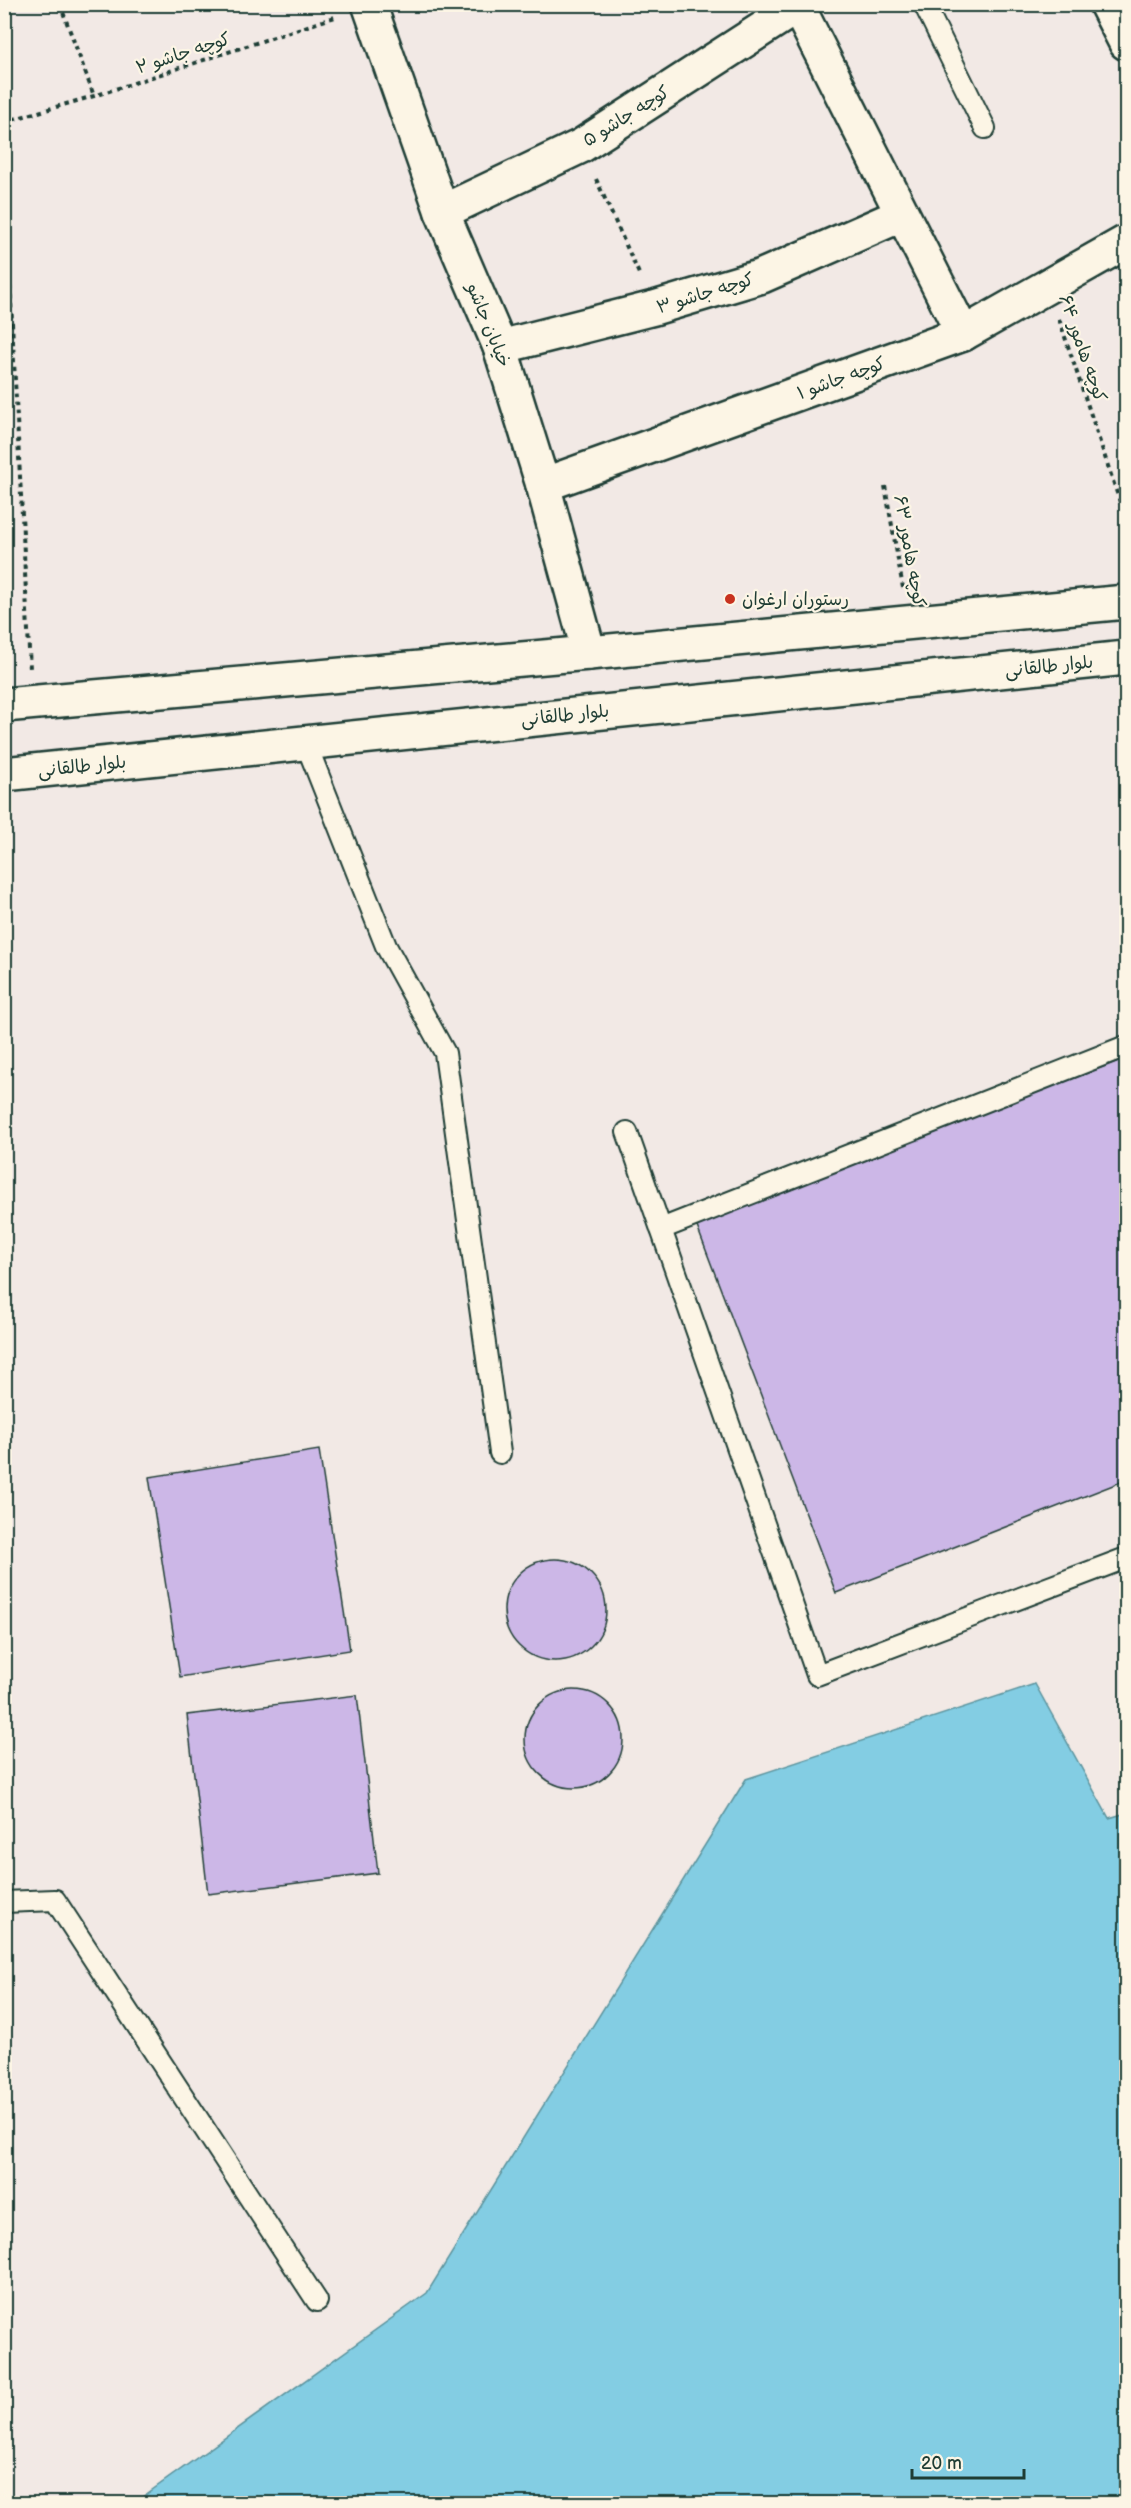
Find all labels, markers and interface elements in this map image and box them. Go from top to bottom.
street label: کوچه جاشو ۲ [133,28,234,80]
street label: کوچه جاشو ۵ [579,81,674,152]
street label: کوچه جاشو ۳ [654,269,757,319]
street label: خیابان جاشو [461,278,515,370]
street label: کوچه هامور ۶۴ [1053,292,1111,405]
street label: کوچه جاشو ۱ [794,353,889,405]
street label: کوچه هامور ۶۳ [888,493,930,609]
place label: رستوران ارغوان [742,589,849,611]
marker: رستوران ارغوان [723,592,737,606]
street label: بلوار طالقانی [1004,651,1094,682]
street label: بلوار طالقانی [520,700,610,731]
street label: بلوار طالقانی [37,751,127,782]
scale bar [912,2442,1024,2480]
text: 20 m [921,2453,962,2474]

